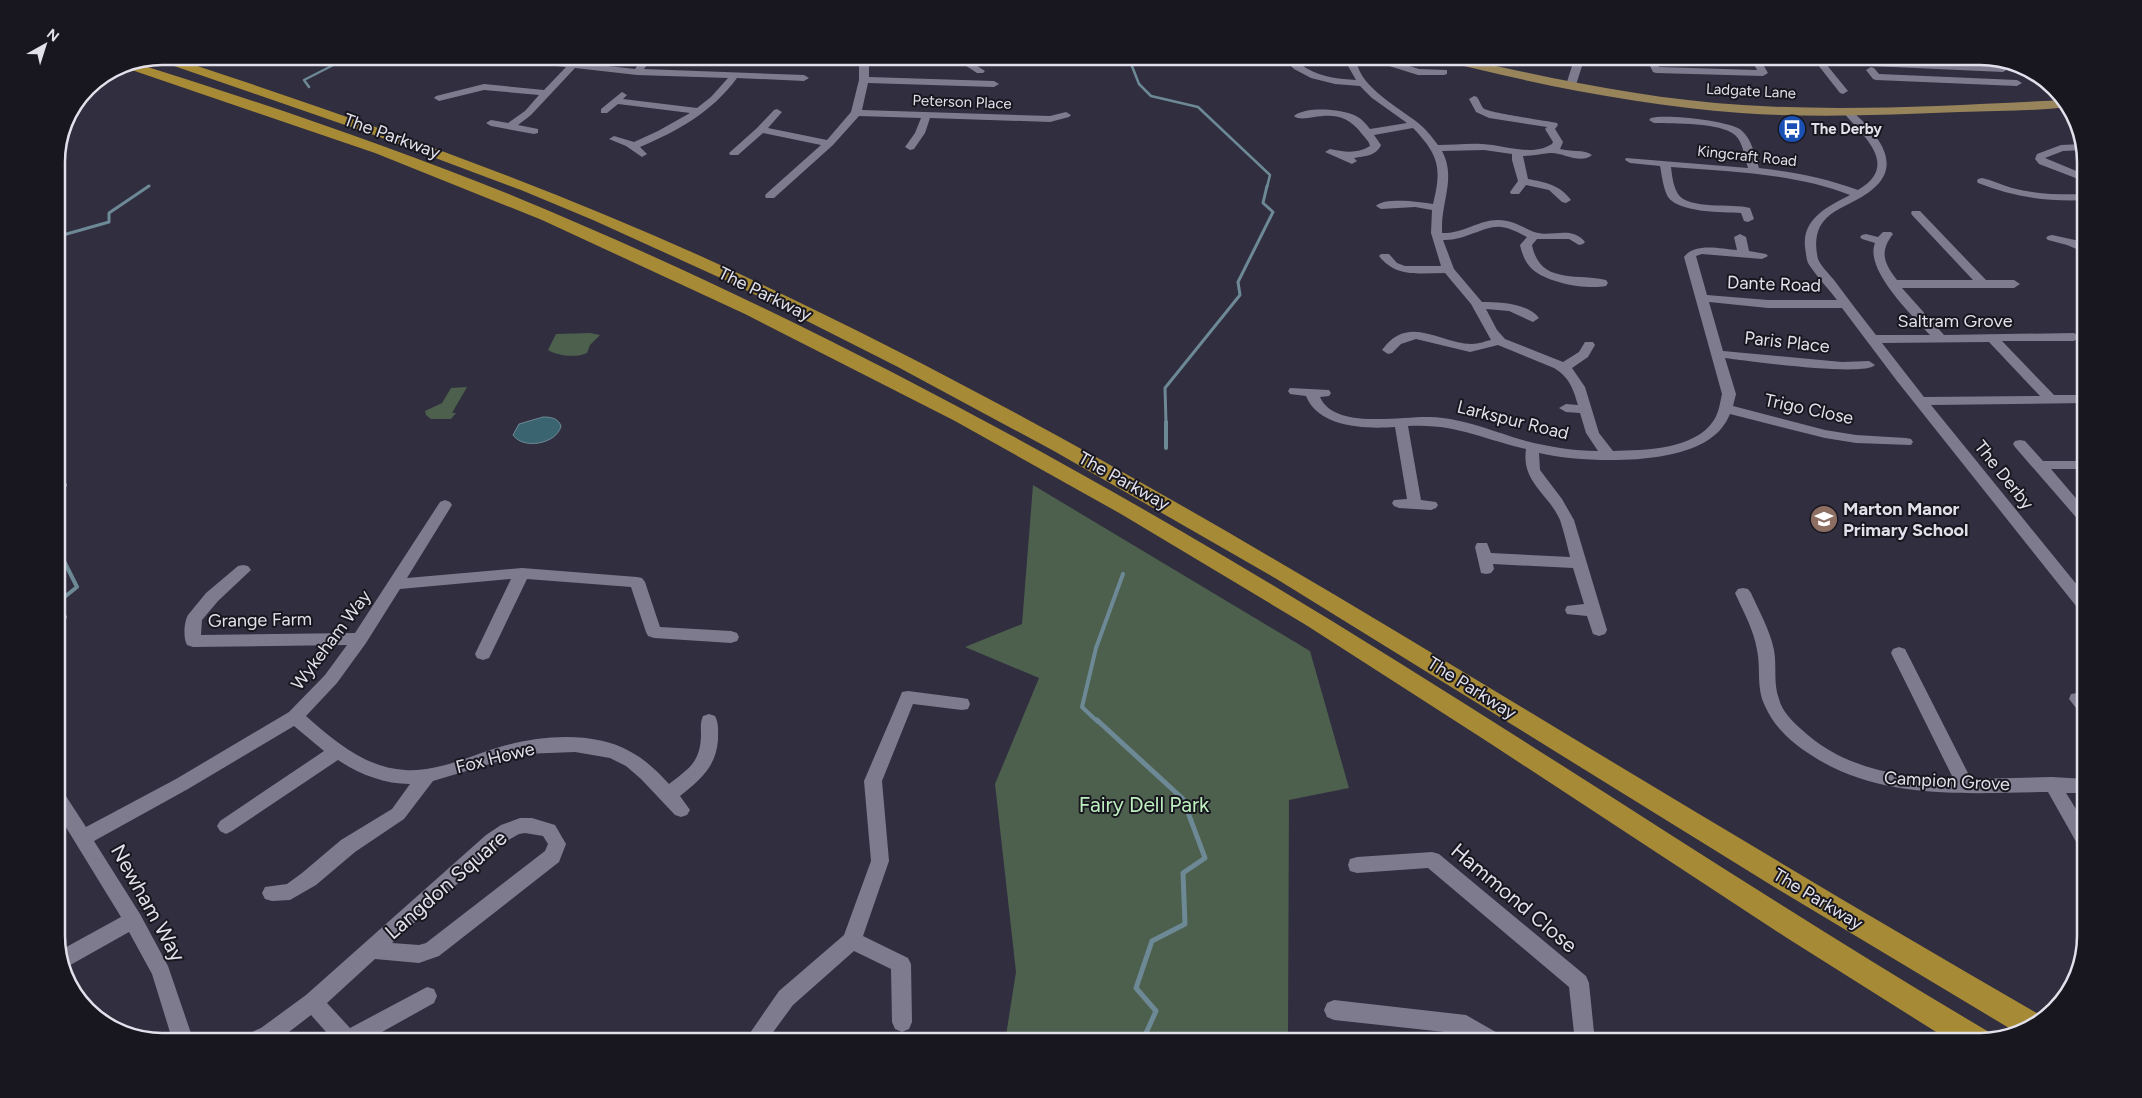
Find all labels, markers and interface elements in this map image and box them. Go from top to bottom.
north arrow [20,20,70,70]
text: N [43,25,62,45]
street label: Ladgate Lane [1705,80,1797,102]
street label: Peterson Place [912,91,1012,113]
street label: The Parkway [341,108,444,164]
bus stop icon: The Derby [1777,114,1807,144]
place label: The Derby [1811,120,1882,138]
street label: Kingcraft Road [1696,142,1798,170]
street label: The Parkway [715,262,816,326]
street label: Dante Road [1727,271,1821,297]
street label: Saltram Grove [1898,310,2013,332]
street label: Paris Place [1743,327,1831,357]
street label: Trigo Close [1762,389,1856,429]
street label: Larkspur Road [1455,395,1571,445]
street label: The Derby [1970,436,2039,514]
street label: The Parkway [1075,447,1174,515]
place label: Marton Manor Primary School [1843,498,1968,541]
school or university icon: Marton Manor Primary School [1809,504,1839,534]
street label: Wykeham Way [286,585,376,694]
street label: Grange Farm [208,608,312,632]
street label: The Parkway [1423,652,1521,724]
street label: Fox Howe [453,738,537,778]
street label: Campion Grove [1883,767,2011,795]
park label: Fairy Dell Park [1079,792,1210,817]
street label: Langdon Square [380,825,512,944]
street label: Hammond Close [1446,838,1582,958]
street label: Newham Way [106,840,191,966]
street label: The Parkway [1769,864,1867,935]

